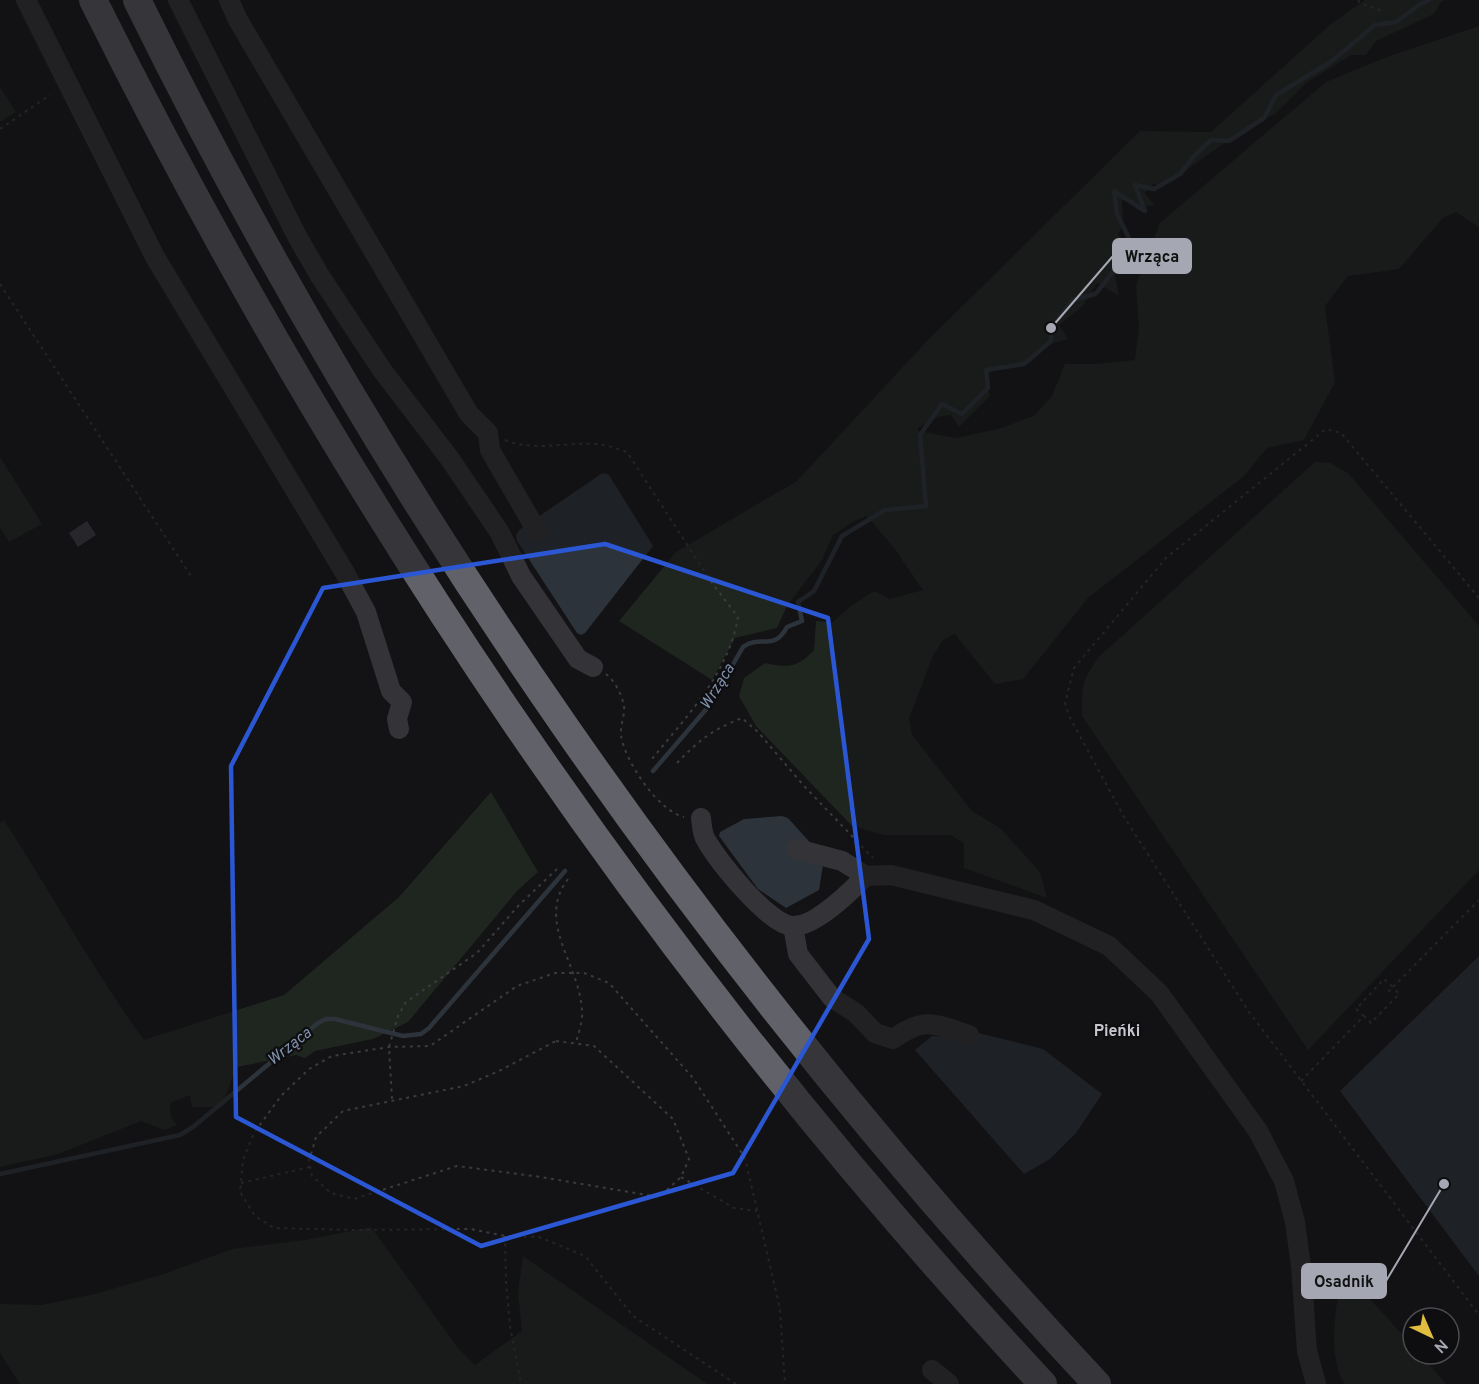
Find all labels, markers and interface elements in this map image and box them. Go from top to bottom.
callout: Wrząca [1113,239,1191,273]
text: Wrząca [1125,248,1179,268]
water label: Wrząca [696,660,740,714]
district label: Pieńki [1094,1022,1140,1042]
water label: Wrząca [264,1023,317,1070]
callout: Osadnik [1302,1264,1386,1298]
text: Osadnik [1314,1273,1374,1293]
north arrow [1401,1306,1461,1366]
text: N [1429,1334,1451,1357]

